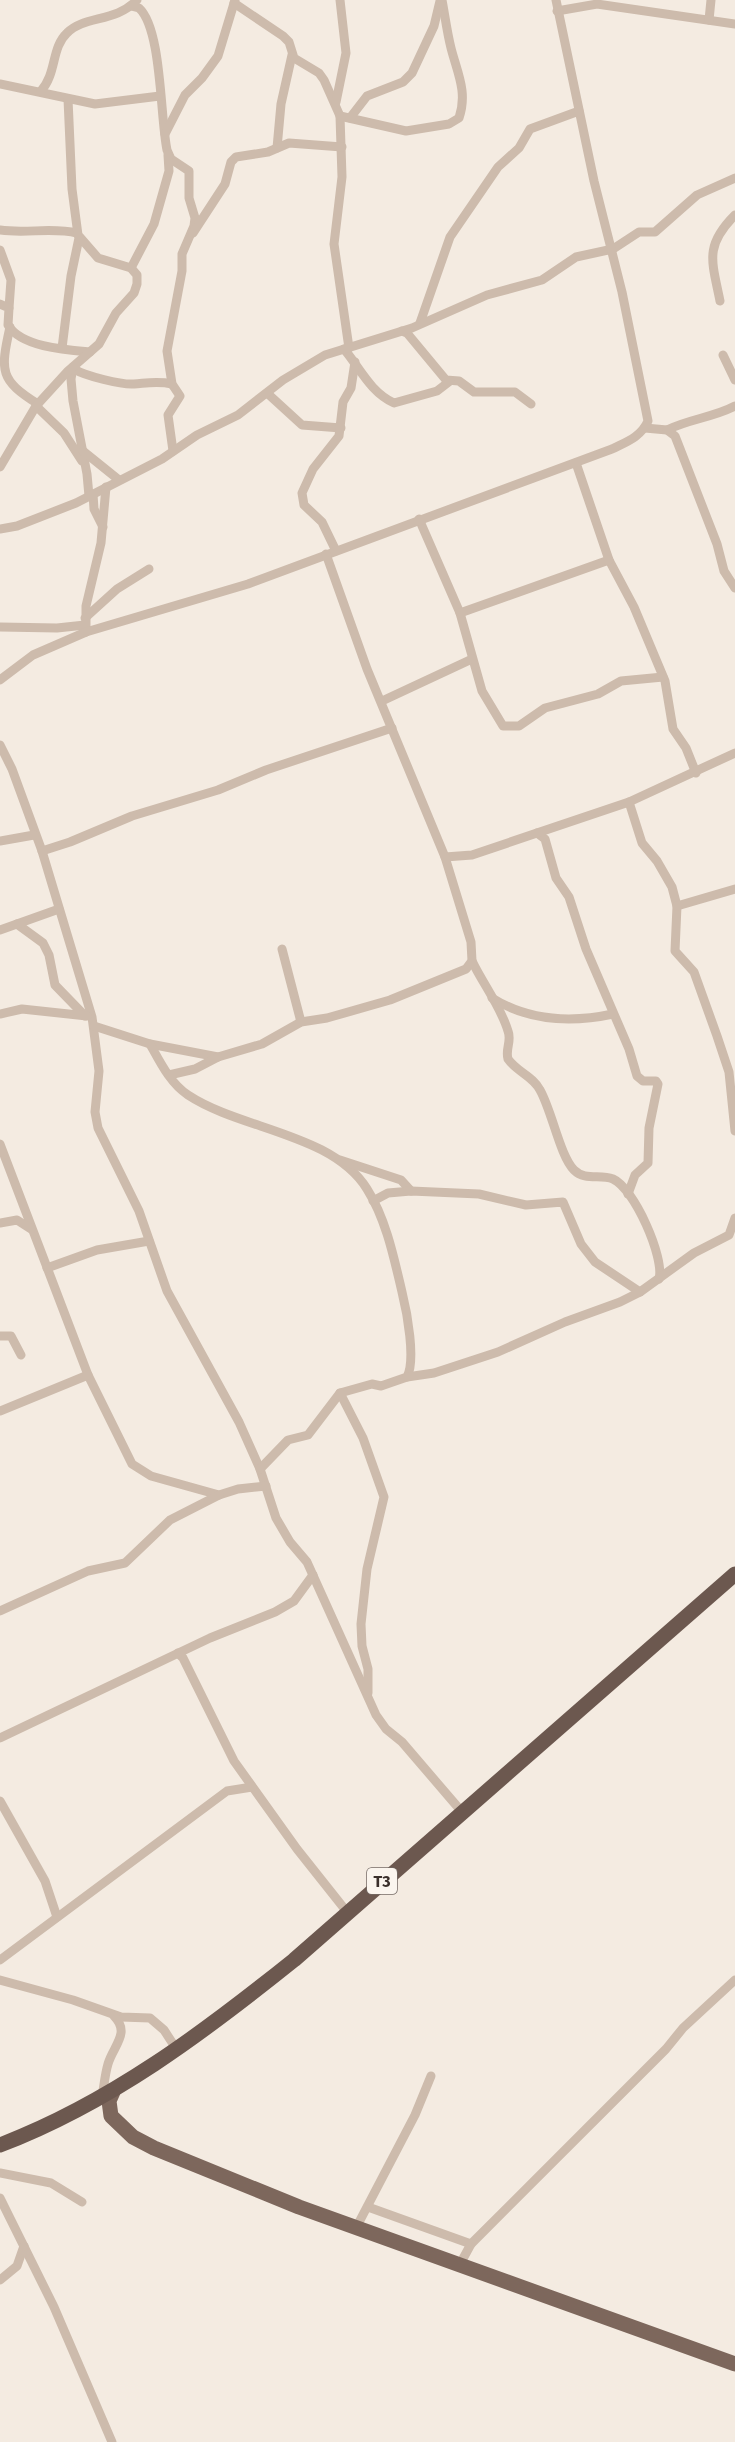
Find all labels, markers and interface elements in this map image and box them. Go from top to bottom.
road number: T3 [367,1868,397,1894]

